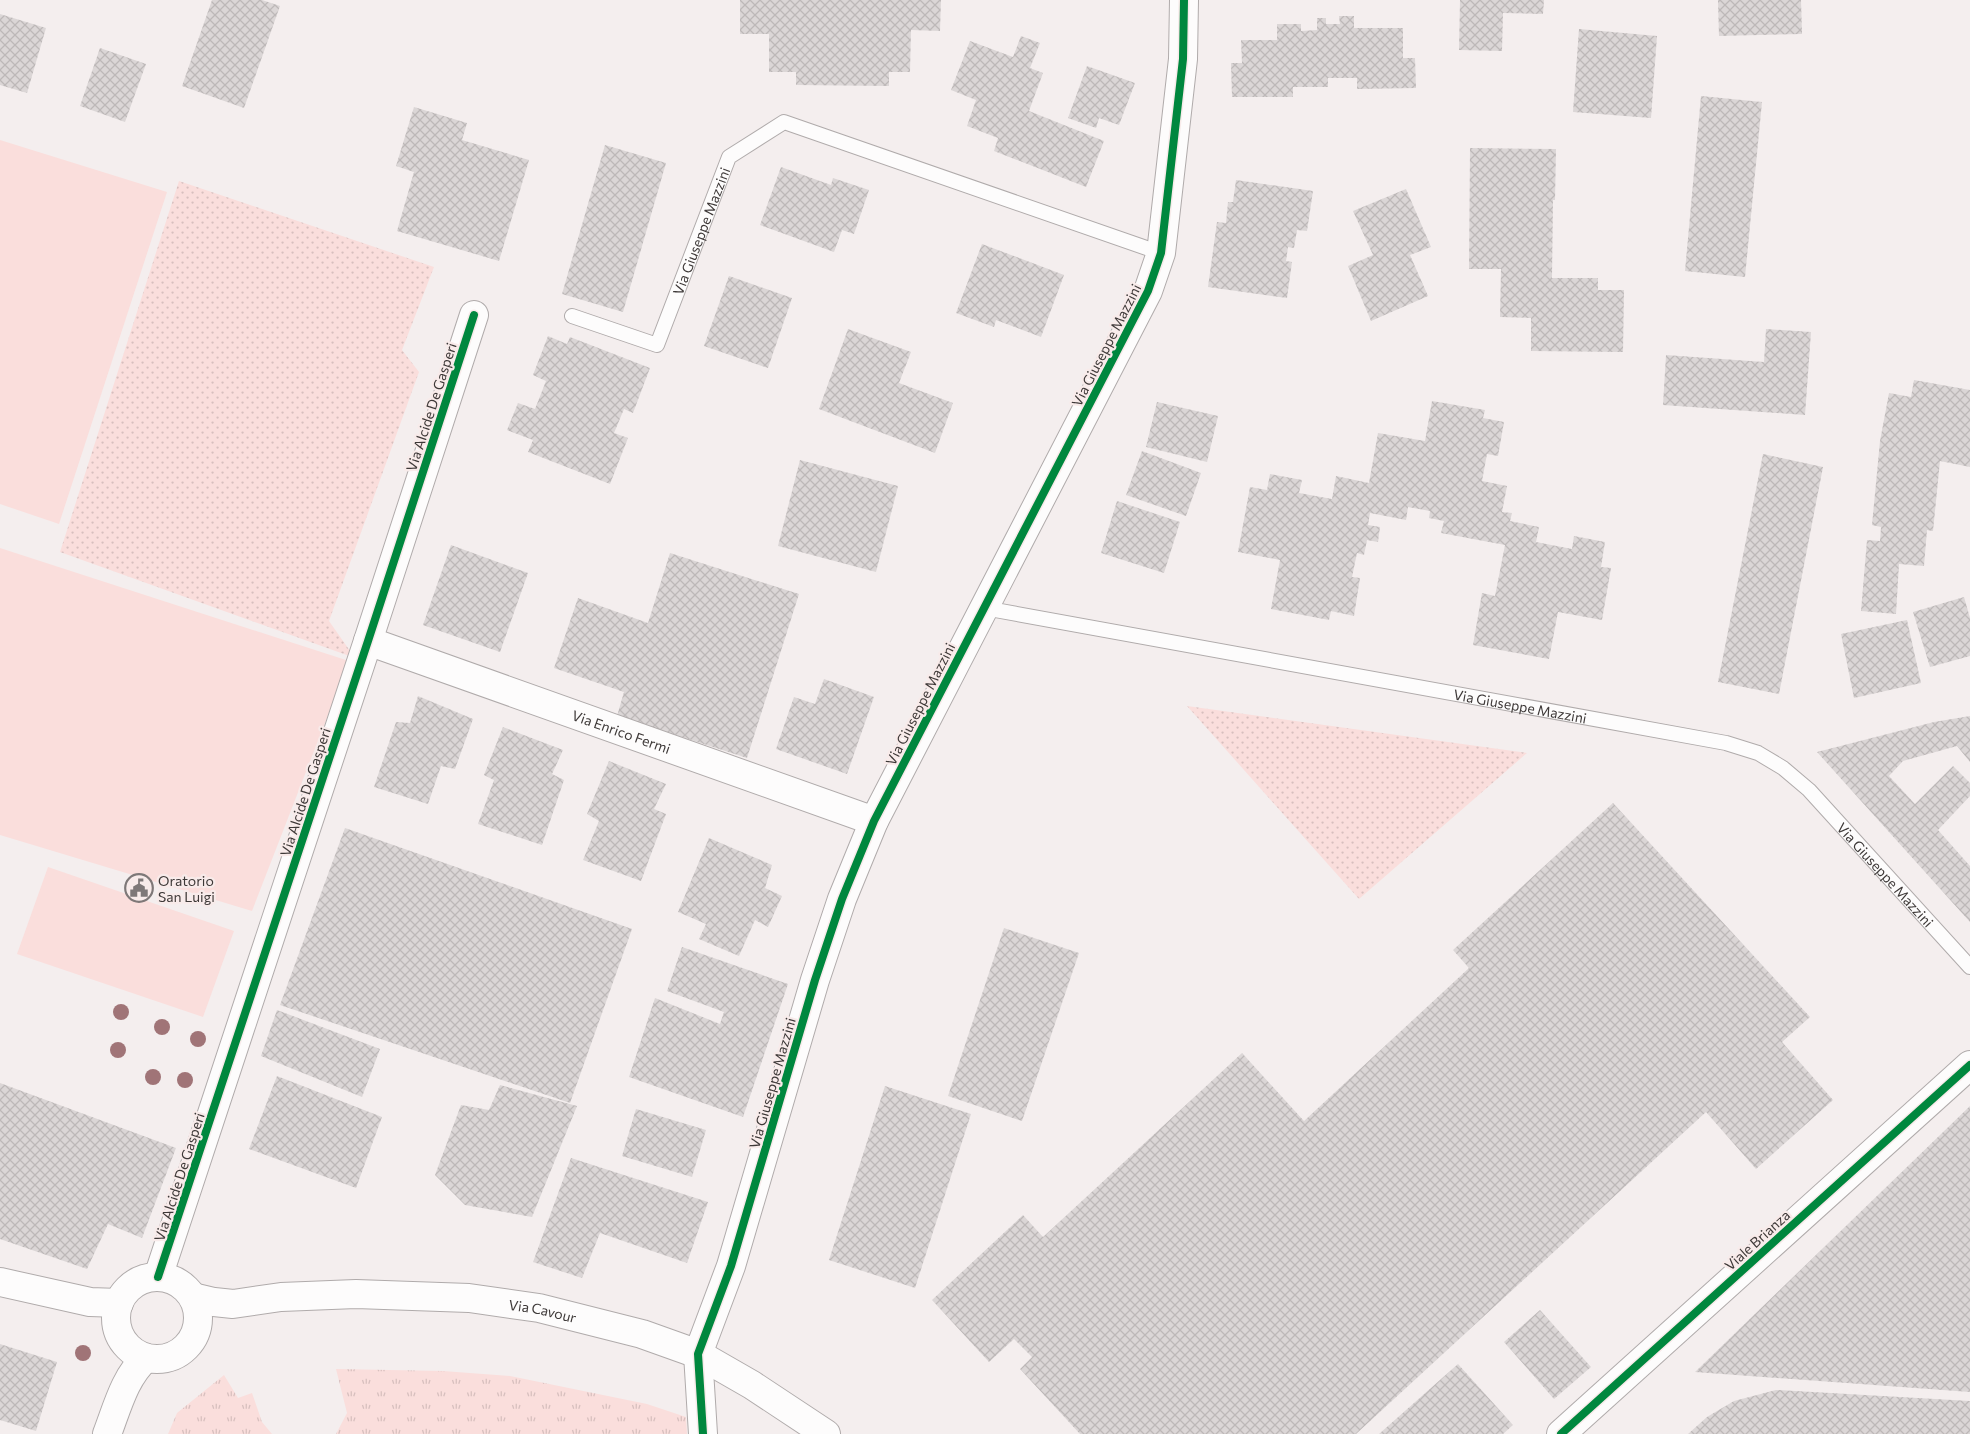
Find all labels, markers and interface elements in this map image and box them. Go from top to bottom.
street label: Via Giuseppe Mazzini [669,165,733,297]
street label: Via Giuseppe Mazzini [1068,281,1144,409]
street label: Via Alcide De Gasperi [402,341,460,473]
street label: Via Giuseppe Mazzini [882,640,958,768]
street label: Via Giuseppe Mazzini [1452,685,1588,726]
street label: Via Enrico Fermi [570,706,673,756]
street label: Via Alcide De Gasperi [276,726,334,858]
street label: Via Giuseppe Mazzini [1834,819,1938,930]
place label: Oratorio San Luigi [158,872,215,905]
public building icon: Oratorio San Luigi [124,873,154,903]
street label: Via Giuseppe Mazzini [745,1016,799,1150]
street label: Via Alcide De Gasperi [150,1111,208,1243]
street label: Viale Brianza [1721,1206,1793,1274]
street label: Via Cavour [508,1295,579,1326]

